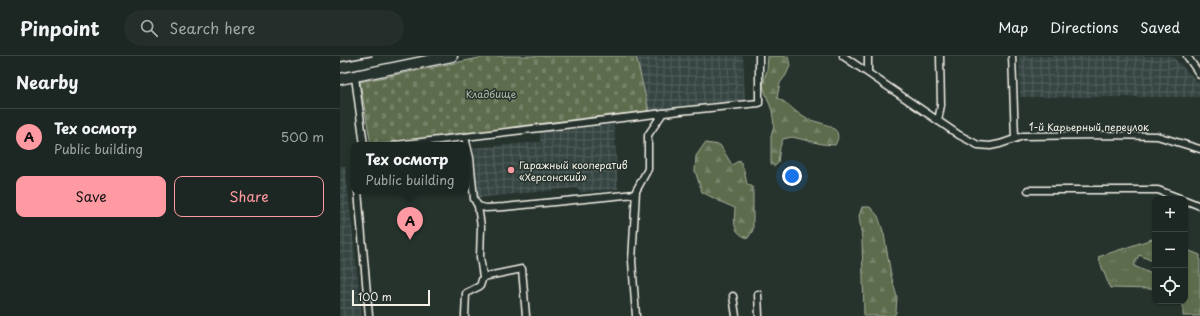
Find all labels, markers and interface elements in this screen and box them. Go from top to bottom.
search box [124,10,404,46]
text: Pinpoint [20,14,100,42]
text: Search here [170,16,255,39]
icon: search [138,17,160,39]
text: Map [998,17,1028,38]
text: Directions [1050,17,1118,38]
text: Saved [1140,17,1180,38]
text: Nearby [16,69,78,95]
park label: Кладбище [466,86,517,101]
text: Тех осмотр [54,116,137,139]
street label: 1-й Карьерный переулок [1029,119,1149,135]
text: A [24,127,34,146]
text: 500 m [281,127,324,146]
text: Public building [54,139,143,158]
popup [351,142,469,194]
text: Тех осмотр [366,147,449,170]
place label: Гаражный кооператив «Херсонский» [519,157,628,184]
marker: Гаражный кооператив «Херсонский» [506,165,516,175]
your location [782,166,802,186]
text: Public building [366,170,455,189]
button: Save [16,176,166,217]
button: Share [174,176,324,217]
map controls [1152,196,1188,304]
button: + [1152,196,1188,232]
pin: A [397,207,423,240]
button: − [1152,232,1188,268]
button: locate [1152,268,1188,304]
scale bar [352,288,430,307]
text: 100 m [358,288,392,305]

